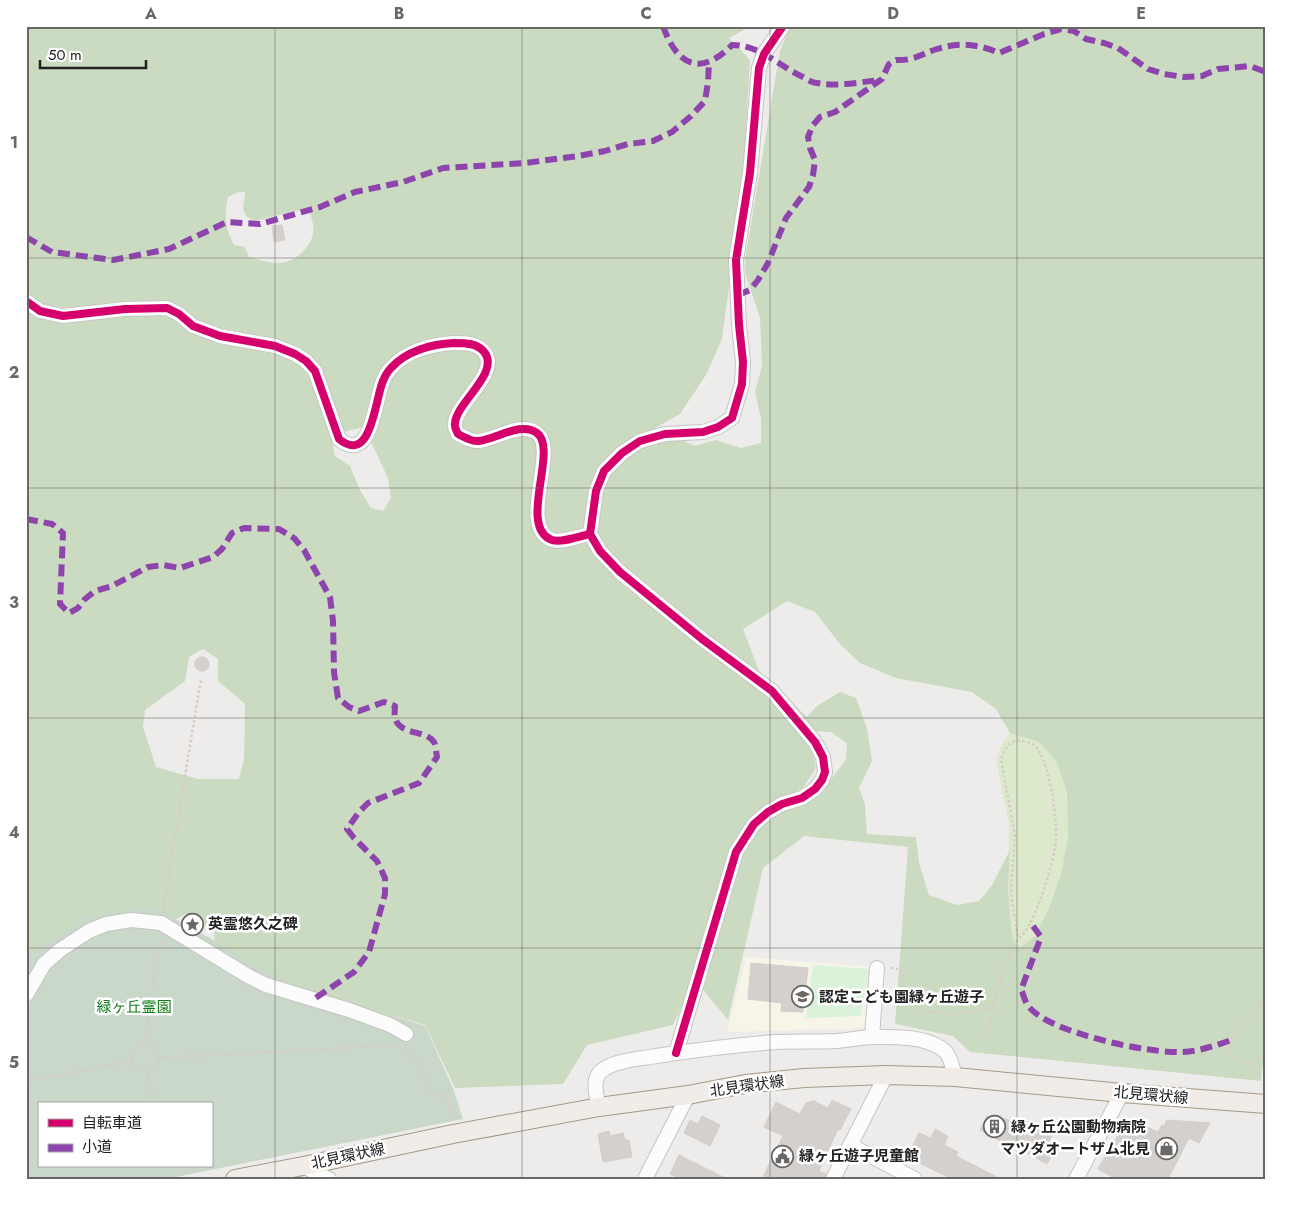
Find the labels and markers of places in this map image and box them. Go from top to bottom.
place icon: 英霊悠久之碑 [180,912,204,936]
place label: 英霊悠久之碑 [208,913,298,935]
school or university icon: 認定こども園緑ヶ丘遊子 [791,985,815,1009]
place label: 認定こども園緑ヶ丘遊子 [819,986,984,1008]
building icon: 緑ヶ丘公園動物病院 [983,1115,1007,1139]
place label: 緑ヶ丘公園動物病院 [1011,1116,1146,1138]
shop icon: マツダオートザム北見 [1154,1137,1178,1161]
place label: マツダオートザム北見 [1000,1138,1150,1160]
public building icon: 緑ヶ丘遊子児童館 [771,1144,795,1168]
place label: 緑ヶ丘遊子児童館 [799,1145,919,1167]

